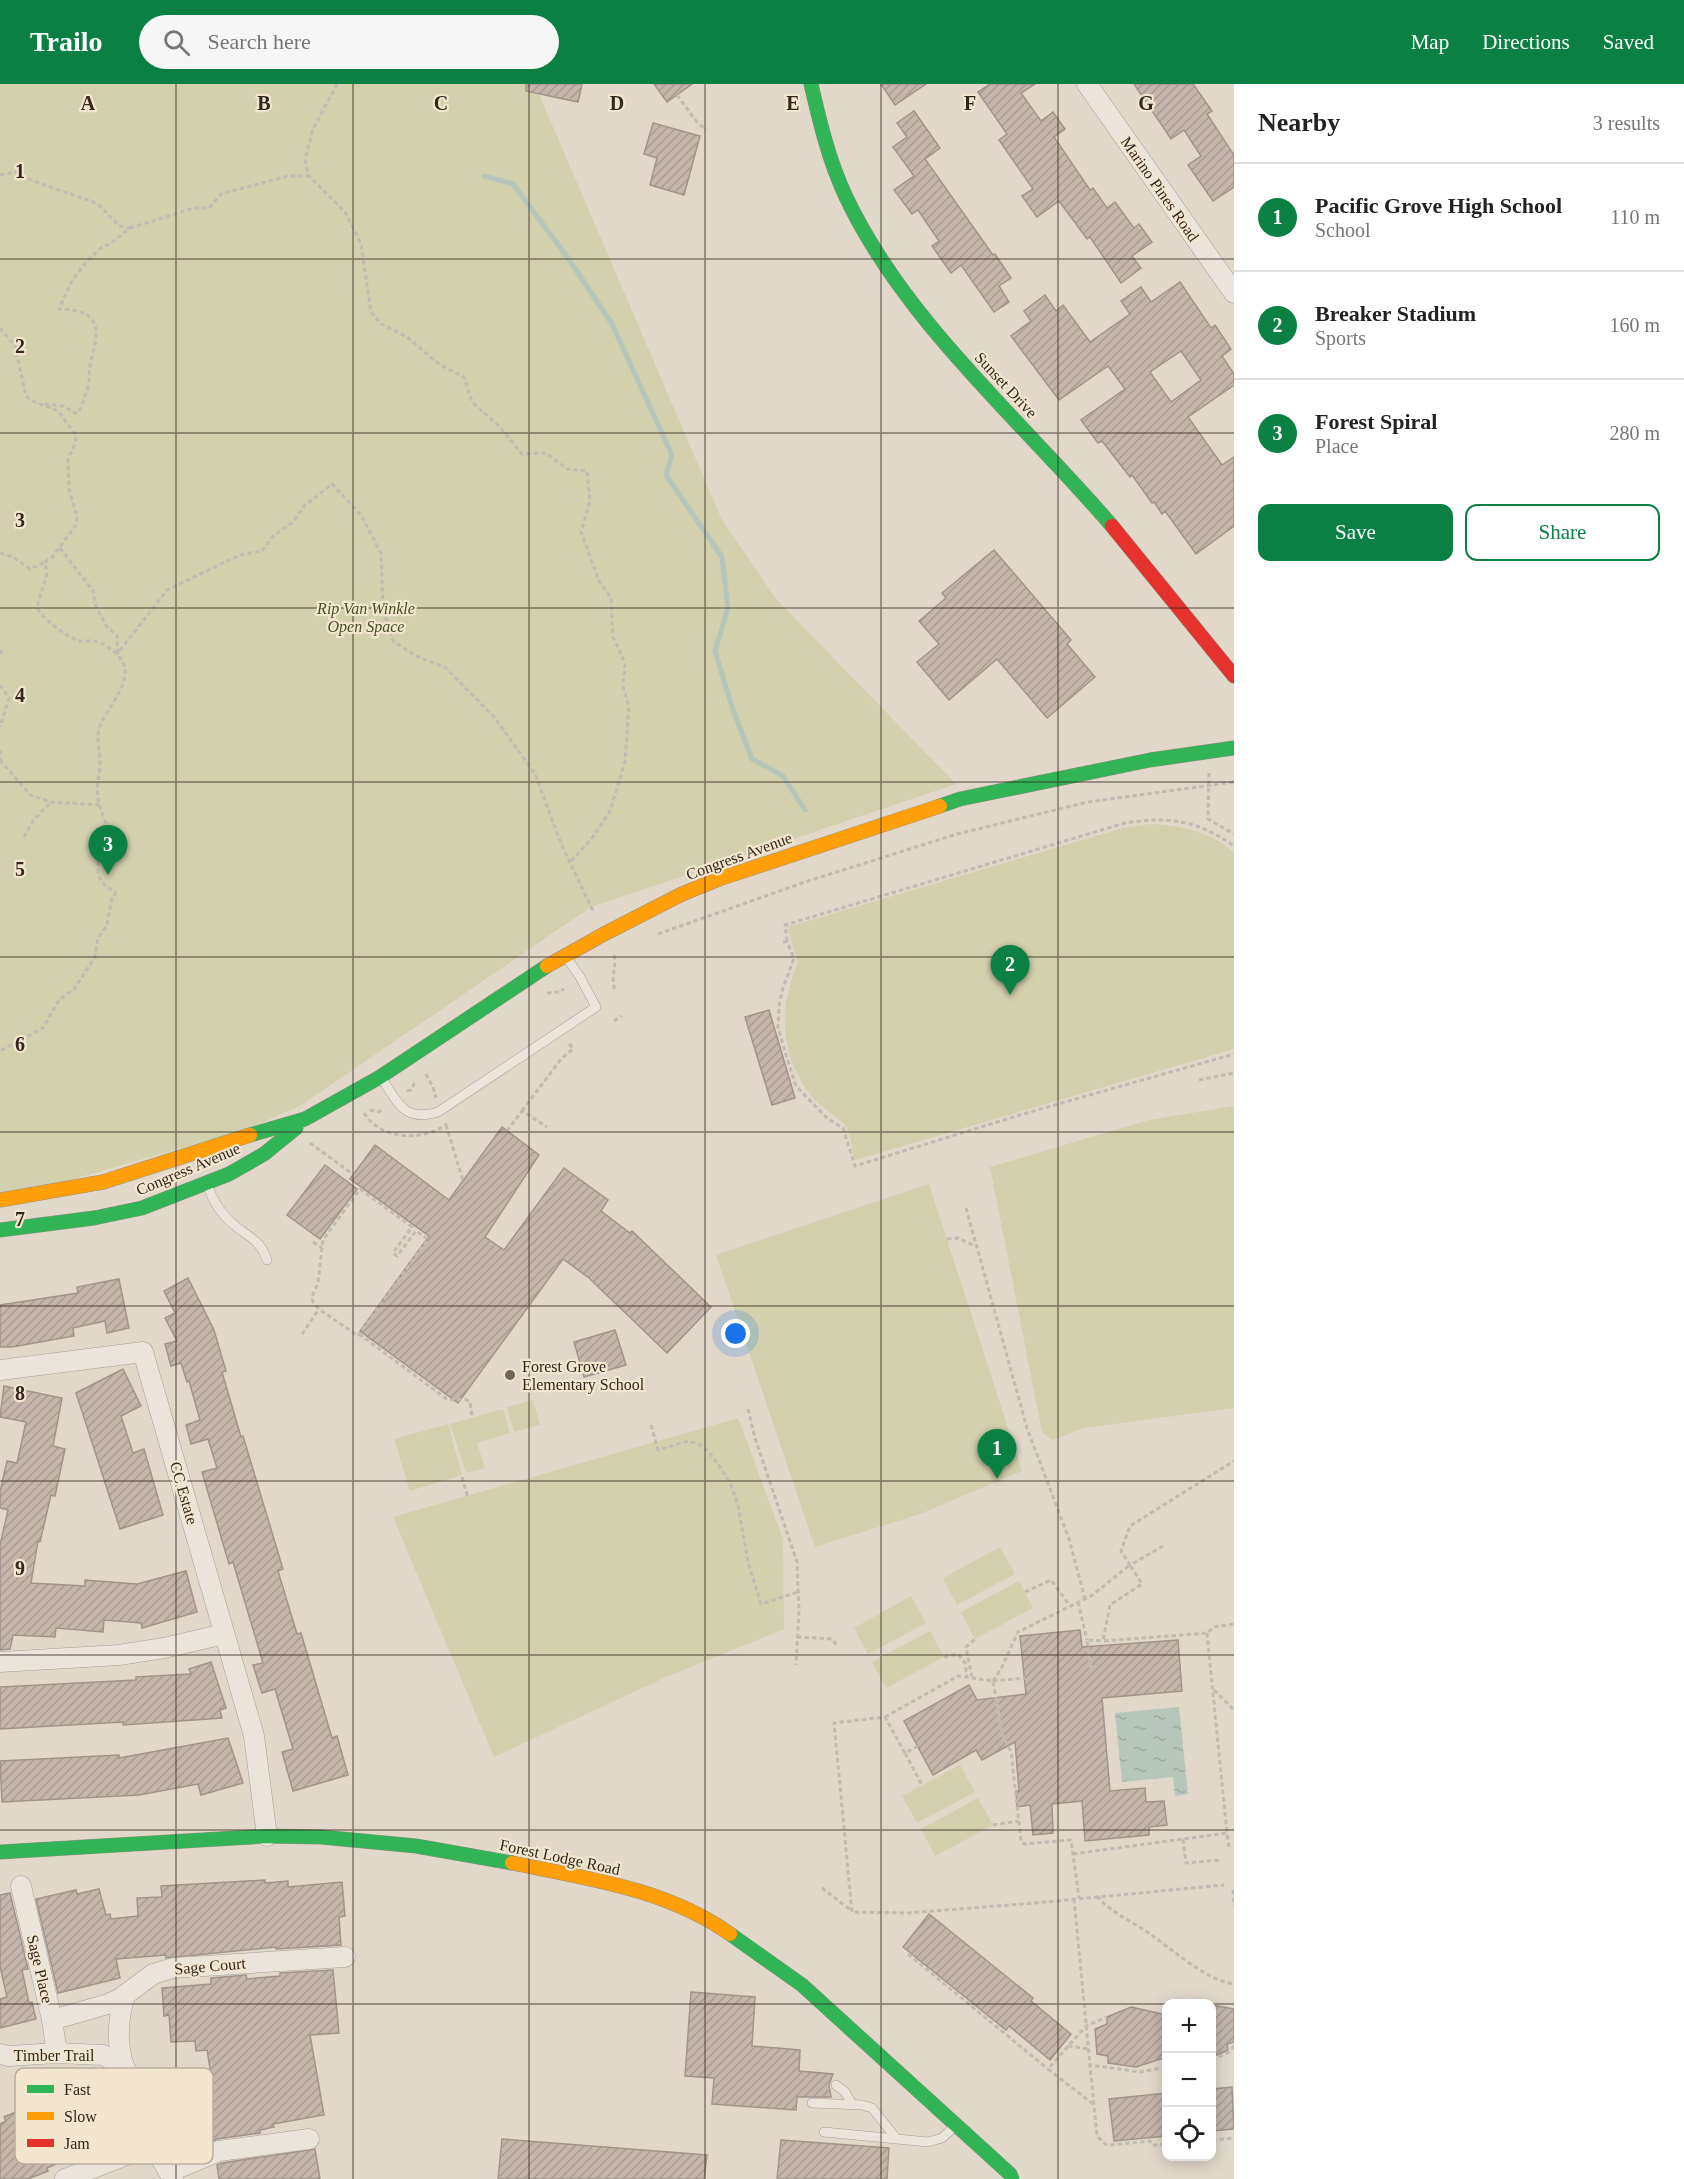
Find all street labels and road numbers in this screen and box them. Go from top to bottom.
street label: Marino Pines Road [1118,134,1202,244]
street label: Sunset Drive [971,349,1041,421]
street label: Congress Avenue [684,829,795,884]
street label: Congress Avenue [133,1139,243,1199]
street label: CC Estate [167,1460,201,1526]
street label: Forest Lodge Road [498,1836,622,1879]
street label: Sage Place [23,1933,56,2005]
street label: Sage Court [174,1954,247,1979]
street label: Timber Trail [14,2047,95,2064]

